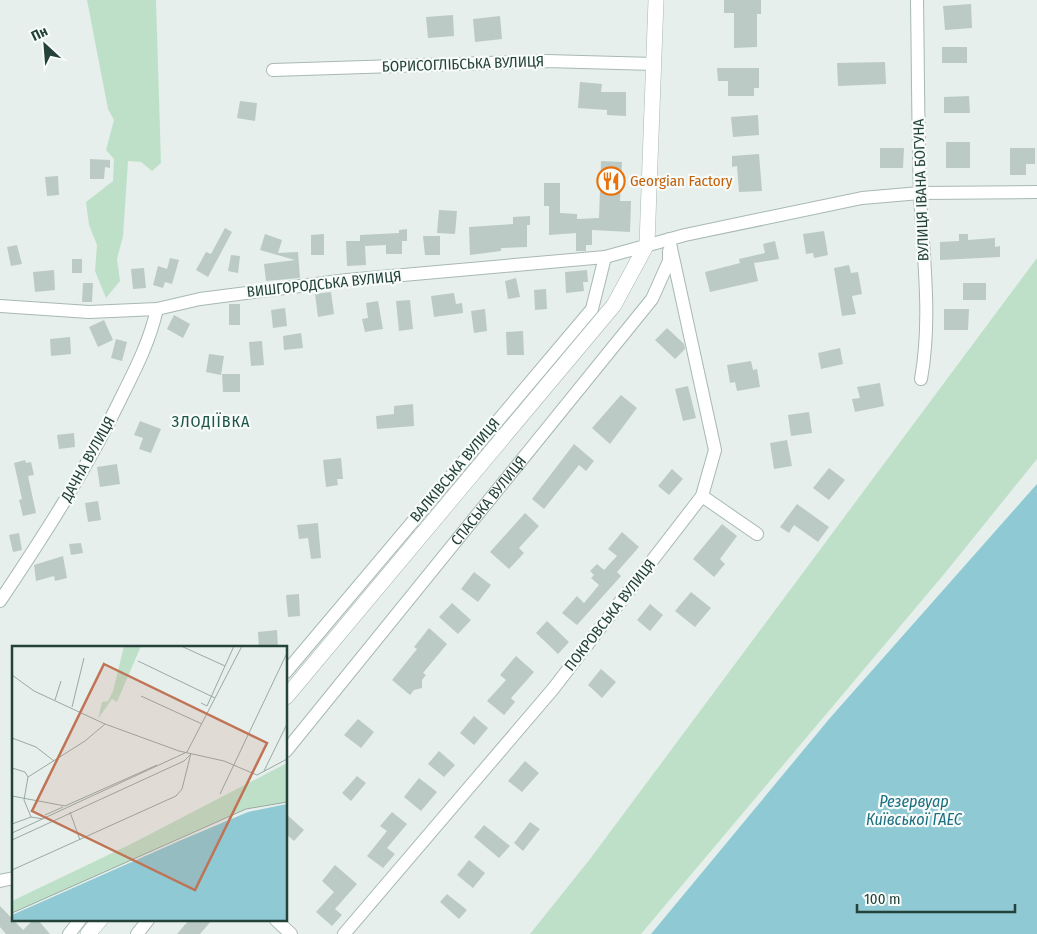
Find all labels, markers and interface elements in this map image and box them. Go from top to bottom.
north arrow [20,20,70,70]
text: Пн [29,23,50,45]
street label: БОРИСОГЛІБСЬКА ВУЛИЦЯ [382,52,544,76]
street label: ВУЛИЦЯ ІВАНА БОГУНА [910,118,932,262]
restaurant icon: Georgian Factory [596,166,626,196]
place label: Georgian Factory [630,172,733,190]
street label: ВИШГОРОДСЬКА ВУЛИЦЯ [246,267,402,301]
district label: ЗЛОДІЇВКА [172,412,250,431]
street label: ДАЧНА ВУЛИЦЯ [57,413,119,506]
street label: ВАЛКІВСЬКА ВУЛИЦЯ [406,414,504,526]
street label: СПАСЬКА ВУЛИЦЯ [447,453,530,549]
street label: ПОКРОВСЬКА ВУЛИЦЯ [561,556,659,674]
inset map [12,646,288,922]
water label: Резервуар Київської ГАЕС [866,792,963,829]
scale bar [857,882,1014,914]
text: 100 m [864,890,901,908]

